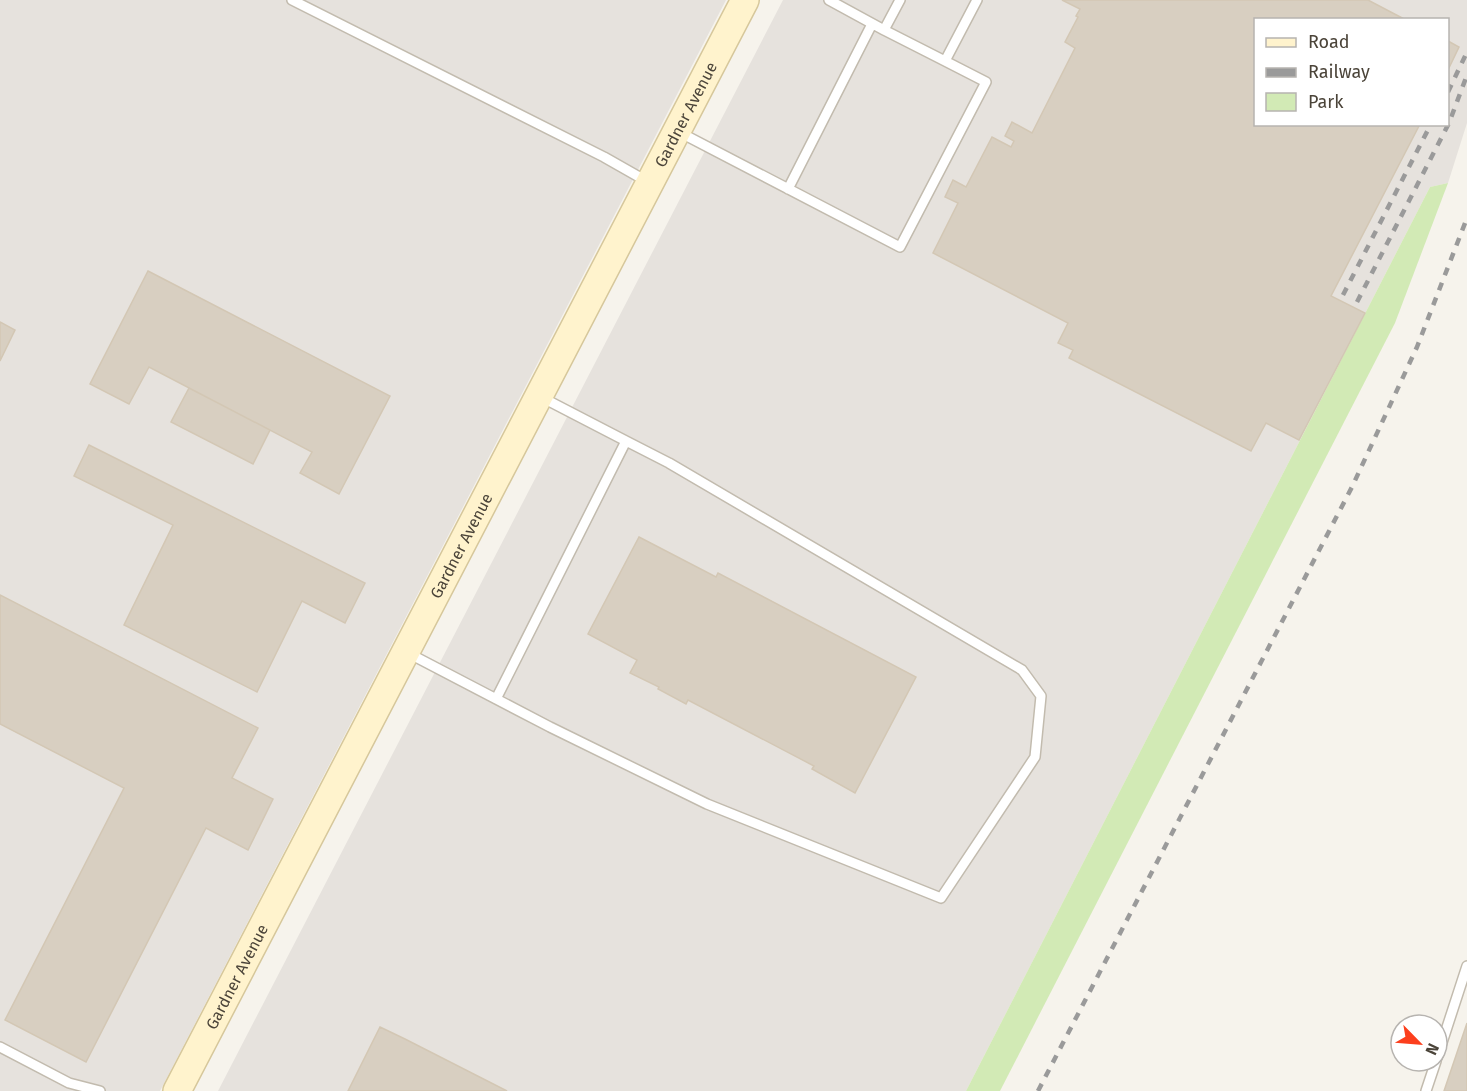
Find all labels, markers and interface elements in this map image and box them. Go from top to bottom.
legend [1254,18,1449,126]
text: Road [1308,31,1350,53]
street label: Gardner Avenue [651,59,721,170]
text: Railway [1308,61,1370,83]
text: Park [1308,91,1344,113]
street label: Gardner Avenue [426,490,497,601]
street label: Gardner Avenue [202,921,272,1033]
north arrow [1389,1013,1449,1073]
text: N [1421,1040,1443,1058]

